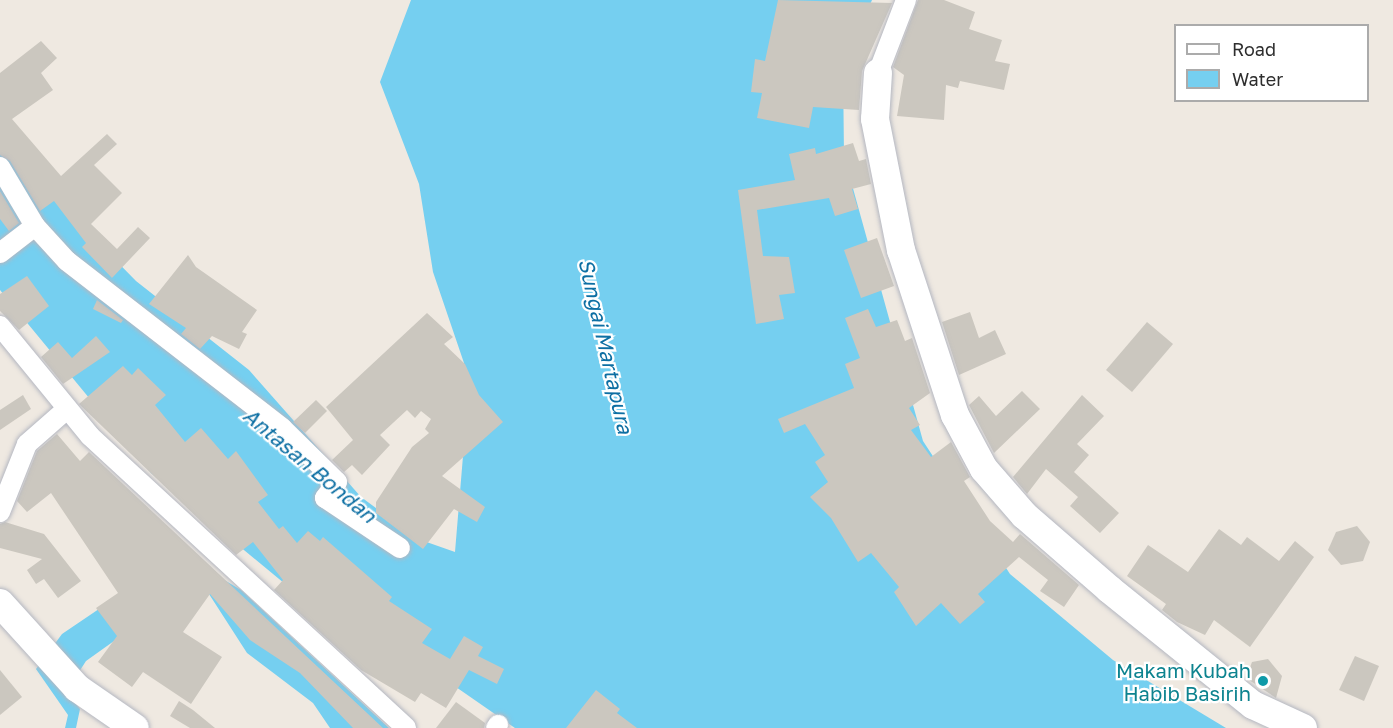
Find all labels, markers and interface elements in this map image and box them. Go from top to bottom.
legend [1174,24,1369,102]
text: Road [1232,38,1276,60]
text: Water [1232,68,1283,90]
water label: Sungai Martapura [574,256,638,436]
water label: Antasan Bondan [239,402,381,528]
place label: Makam Kubah Habib Basirih [1116,658,1251,705]
marker: Makam Kubah Habib Basirih [1256,674,1270,688]

